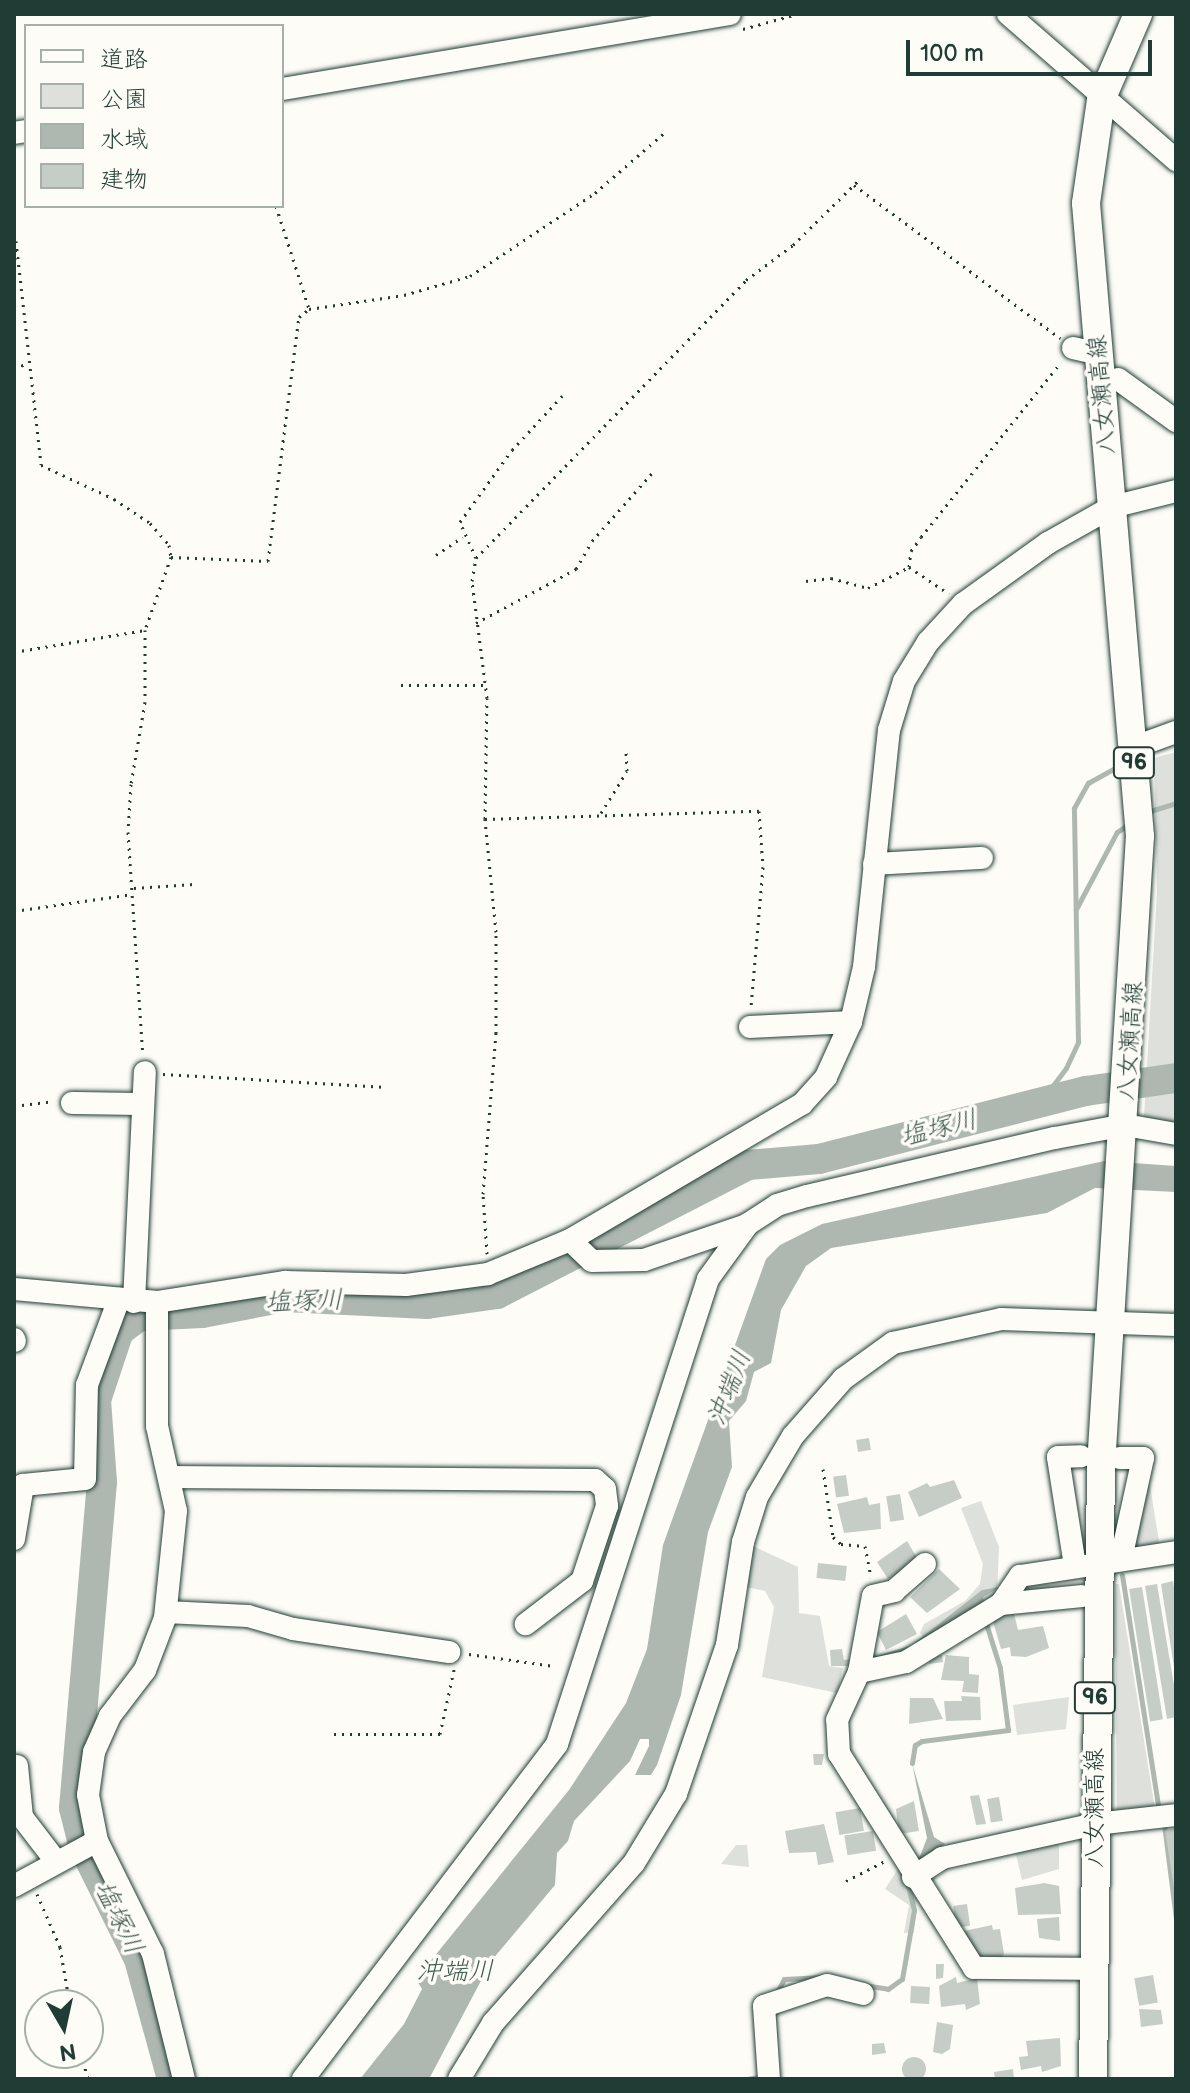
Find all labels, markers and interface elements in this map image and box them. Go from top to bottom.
legend [24,24,284,208]
scale bar [910,24,1156,74]
text: 100 m [920,39,984,68]
text: 道路 [100,45,148,74]
text: 公園 [100,85,148,114]
text: 水域 [100,125,148,154]
text: 建物 [100,165,148,194]
street label: 八女瀬高線 [1082,334,1122,456]
road number: 96 [1112,745,1156,781]
street label: 八女瀬高線 [1111,980,1149,1102]
water label: 塩塚川 [897,1104,981,1154]
water label: 塩塚川 [264,1285,344,1319]
water label: 沖端川 [701,1346,759,1430]
road number: 96 [1073,1680,1117,1716]
street label: 八女瀬高線 [1081,1748,1109,1868]
water label: 塩塚川 [87,1876,149,1960]
water label: 沖端川 [416,1956,494,1988]
north arrow [24,1989,104,2069]
text: N [57,2037,78,2066]

